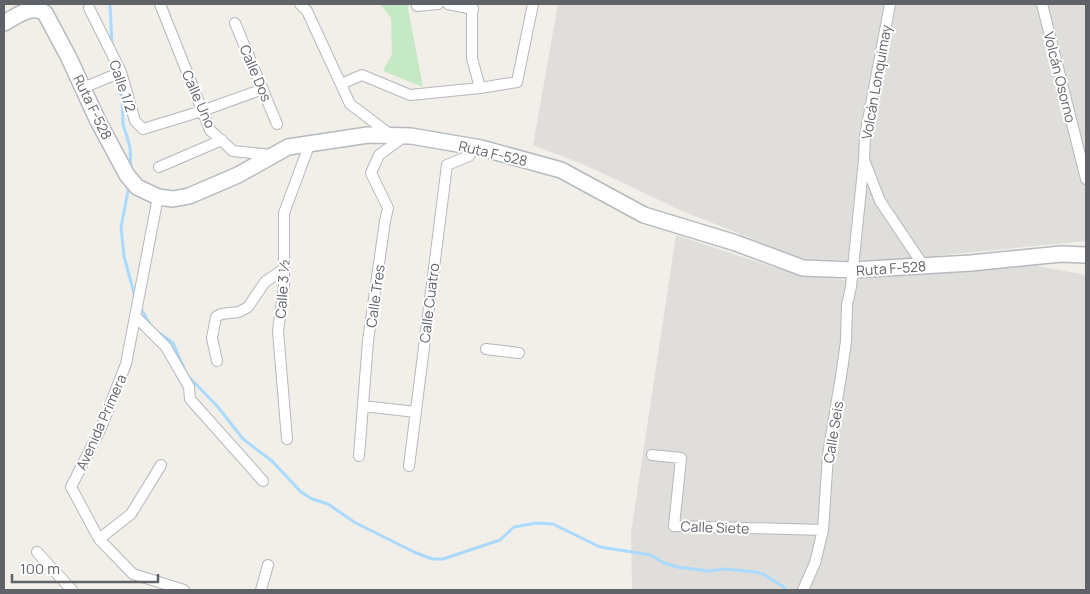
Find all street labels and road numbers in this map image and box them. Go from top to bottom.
street label: Volcán Lonquimay [857,23,896,141]
street label: Volcán Osorno [1040,30,1080,124]
street label: Calle Dos [235,42,277,104]
street label: Calle 1/2 [105,57,141,115]
street label: Calle Uno [178,67,220,131]
street label: Ruta F-528 [69,71,117,143]
street label: Ruta F-528 [457,136,529,170]
street label: Ruta F-528 [855,256,927,280]
street label: Calle 3 ½ [270,259,294,319]
street label: Calle Cuatro [415,262,443,344]
street label: Calle Tres [361,263,389,329]
street label: Avenida Primera [71,371,131,473]
street label: Calle Seis [819,400,847,464]
street label: Calle Siete [680,516,750,538]

